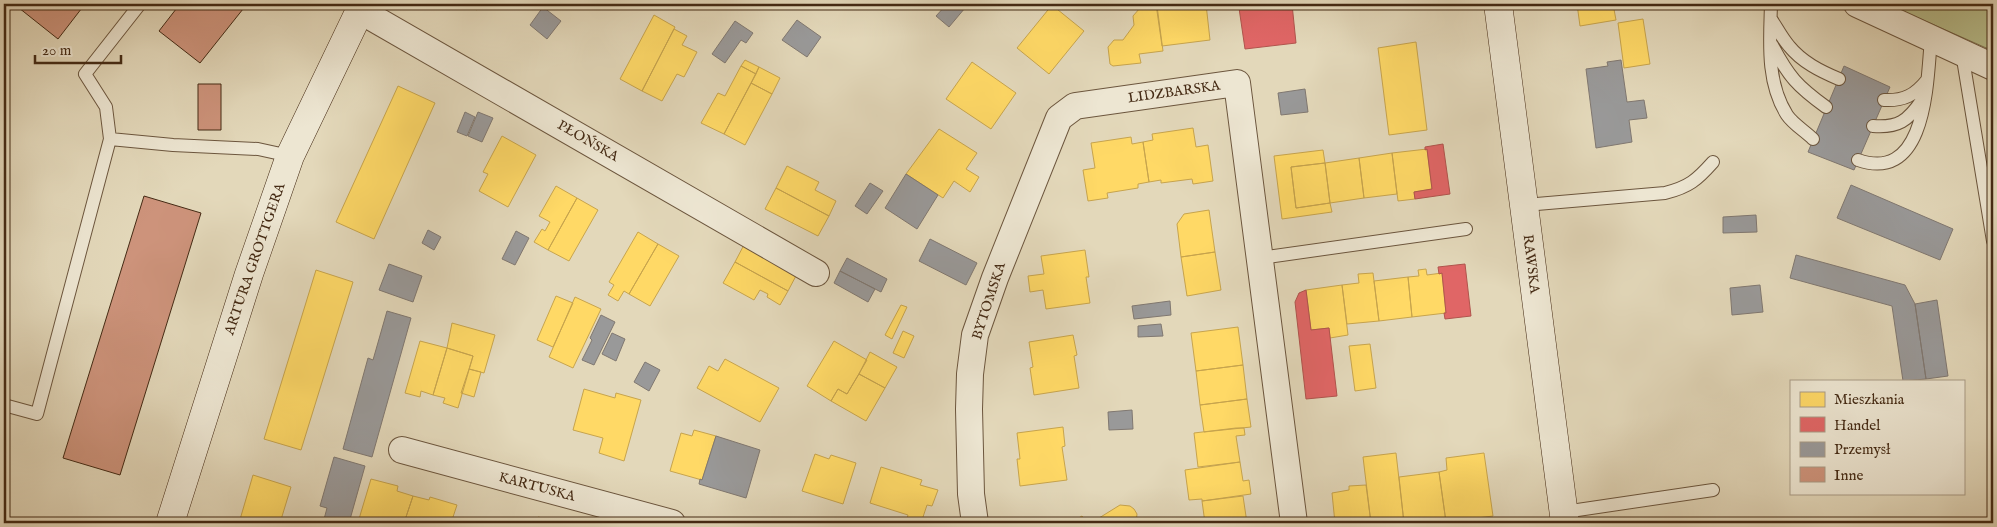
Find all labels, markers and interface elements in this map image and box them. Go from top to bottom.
scale bar [35,32,121,64]
text: 20 m [42,41,72,60]
street label: LIDZBARSKA [1127,77,1222,107]
street label: PŁOŃSKA [554,115,623,166]
street label: ARTURA GROTTGERA [220,180,290,338]
street label: RAWSKA [1518,233,1544,295]
street label: BYTOMSKA [968,259,1010,342]
legend [1790,380,1964,494]
text: Mieszkania [1834,390,1905,409]
text: Handel [1834,416,1881,435]
text: Przemysł [1834,440,1891,459]
text: Inne [1834,466,1863,485]
street label: KARTUSKA [497,468,578,506]

